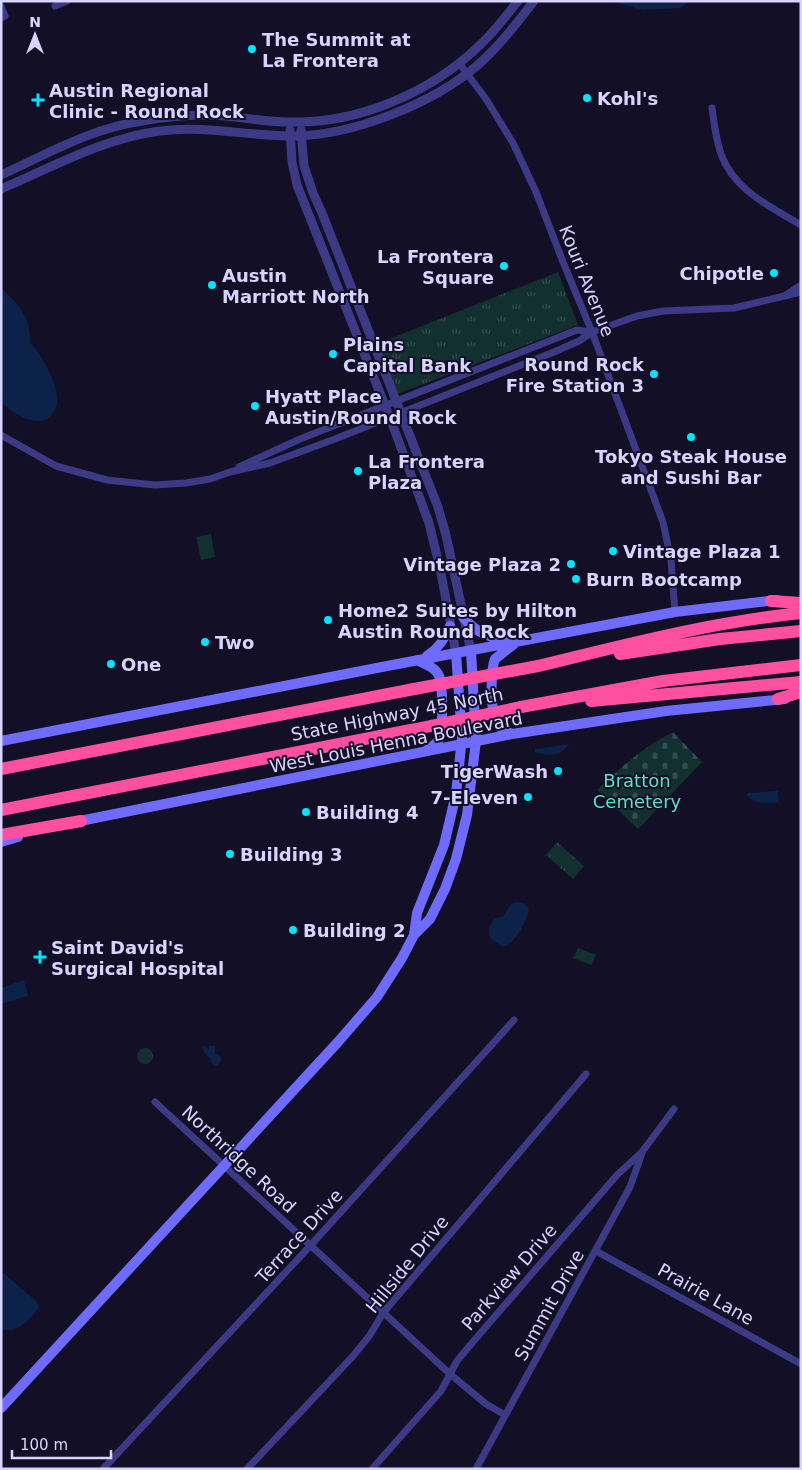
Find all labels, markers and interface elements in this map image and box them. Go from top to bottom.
north arrow [10,10,60,60]
text: N [29,14,41,30]
place label: The Summit at La Frontera [262,29,411,71]
marker: The Summit at La Frontera [246,43,258,55]
place label: Austin Regional Clinic - Round Rock [49,80,245,122]
place label: Kohl's [597,88,658,109]
marker: Kohl's [581,92,593,104]
marker: Austin Regional Clinic - Round Rock [31,93,45,107]
street label: Kouri Avenue [555,222,619,340]
place label: La Frontera Square [377,246,494,288]
marker: La Frontera Square [498,260,510,272]
place label: Chipotle [680,263,764,284]
place label: Austin Marriott North [222,265,370,307]
marker: Chipotle [768,267,780,279]
marker: Austin Marriott North [206,279,218,291]
place label: Plains Capital Bank [343,334,472,376]
marker: Plains Capital Bank [327,348,339,360]
place label: Round Rock Fire Station 3 [506,354,645,396]
marker: Round Rock Fire Station 3 [648,368,660,380]
place label: Hyatt Place Austin/Round Rock [265,386,458,428]
marker: Hyatt Place Austin/Round Rock [249,400,261,412]
marker: Tokyo Steak House and Sushi Bar [685,431,697,443]
place label: Tokyo Steak House and Sushi Bar [595,446,787,488]
place label: La Frontera Plaza [368,451,485,493]
marker: La Frontera Plaza [352,465,364,477]
place label: Vintage Plaza 1 [623,541,781,562]
marker: Vintage Plaza 1 [607,545,619,557]
place label: Vintage Plaza 2 [403,554,561,575]
marker: Vintage Plaza 2 [565,558,577,570]
place label: Burn Bootcamp [586,569,742,590]
marker: Burn Bootcamp [570,573,582,585]
place label: Home2 Suites by Hilton Austin Round Rock [338,600,577,642]
marker: Home2 Suites by Hilton Austin Round Rock [322,614,334,626]
place label: Two [215,632,254,653]
marker: Two [199,636,211,648]
place label: One [121,654,161,675]
marker: One [105,658,117,670]
street label: State Highway 45 North [289,683,505,745]
street label: West Louis Henna Boulevard [268,707,524,777]
place label: TigerWash [441,761,548,782]
marker: TigerWash [552,765,564,777]
park label: Bratton Cemetery [593,770,682,812]
place label: 7-Eleven [431,787,518,808]
marker: 7-Eleven [522,791,534,803]
place label: Building 4 [316,802,418,823]
marker: Building 4 [300,806,312,818]
place label: Building 3 [240,844,342,865]
marker: Building 3 [224,848,236,860]
place label: Building 2 [303,920,405,941]
marker: Building 2 [287,924,299,936]
place label: Saint David's Surgical Hospital [51,937,224,979]
marker: Saint David's Surgical Hospital [33,950,47,964]
street label: Northridge Road [178,1101,300,1217]
street label: Terrace Drive [251,1185,347,1288]
street label: Hillside Drive [361,1211,453,1317]
street label: Parkview Drive [457,1220,561,1334]
street label: Summit Drive [510,1246,588,1364]
street label: Prairie Lane [654,1259,758,1329]
scale bar [12,1428,111,1460]
text: 100 m [20,1436,68,1454]

